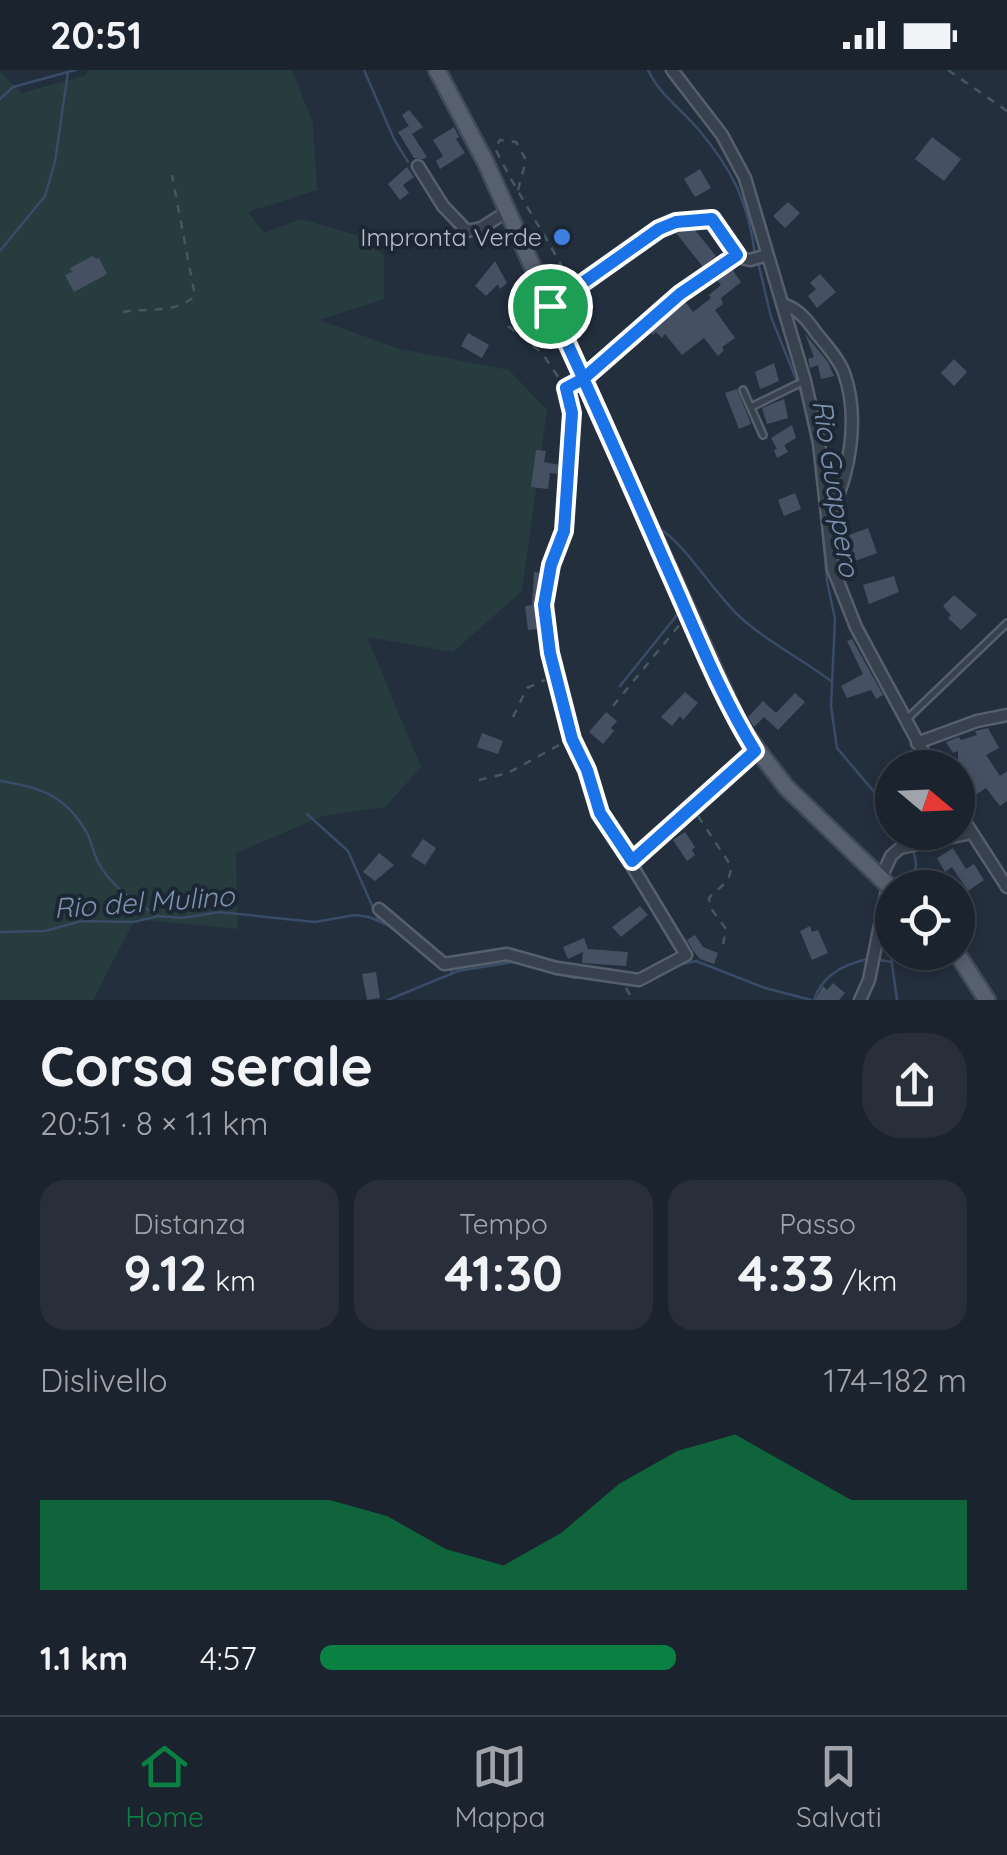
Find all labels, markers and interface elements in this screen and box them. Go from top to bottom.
text: 20:51 [50,11,142,59]
place label: Impronta Verde [360,221,542,252]
marker: Impronta Verde [551,226,573,248]
pin [508,264,593,349]
icon: arrive [523,279,578,334]
water label: Rio Guappero [805,397,868,580]
north arrow [875,750,975,850]
map controls [875,750,975,970]
button: locate [875,870,975,970]
water label: Rio del Mulino [53,878,236,925]
text: Corsa serale [40,1031,373,1100]
button: share [862,1033,967,1138]
text: 20:51 · 8 × 1.1 km [40,1103,268,1143]
text: Distanza [133,1206,246,1241]
text: Tempo [459,1206,548,1241]
text: Passo [779,1206,856,1241]
text: 9.12 [123,1241,208,1304]
text: 41:30 [444,1241,563,1304]
text: 4:33 [738,1241,834,1304]
text: km [208,1263,256,1298]
text: /km [834,1263,897,1298]
text: Dislivello [40,1360,168,1400]
text: 174–182 m [824,1360,967,1400]
text: 1.1 km [40,1638,128,1678]
text: 4:57 [200,1638,257,1678]
tab: Home [125,1739,204,1834]
tab: Mappa [454,1739,545,1834]
tab: Salvati [796,1739,882,1834]

